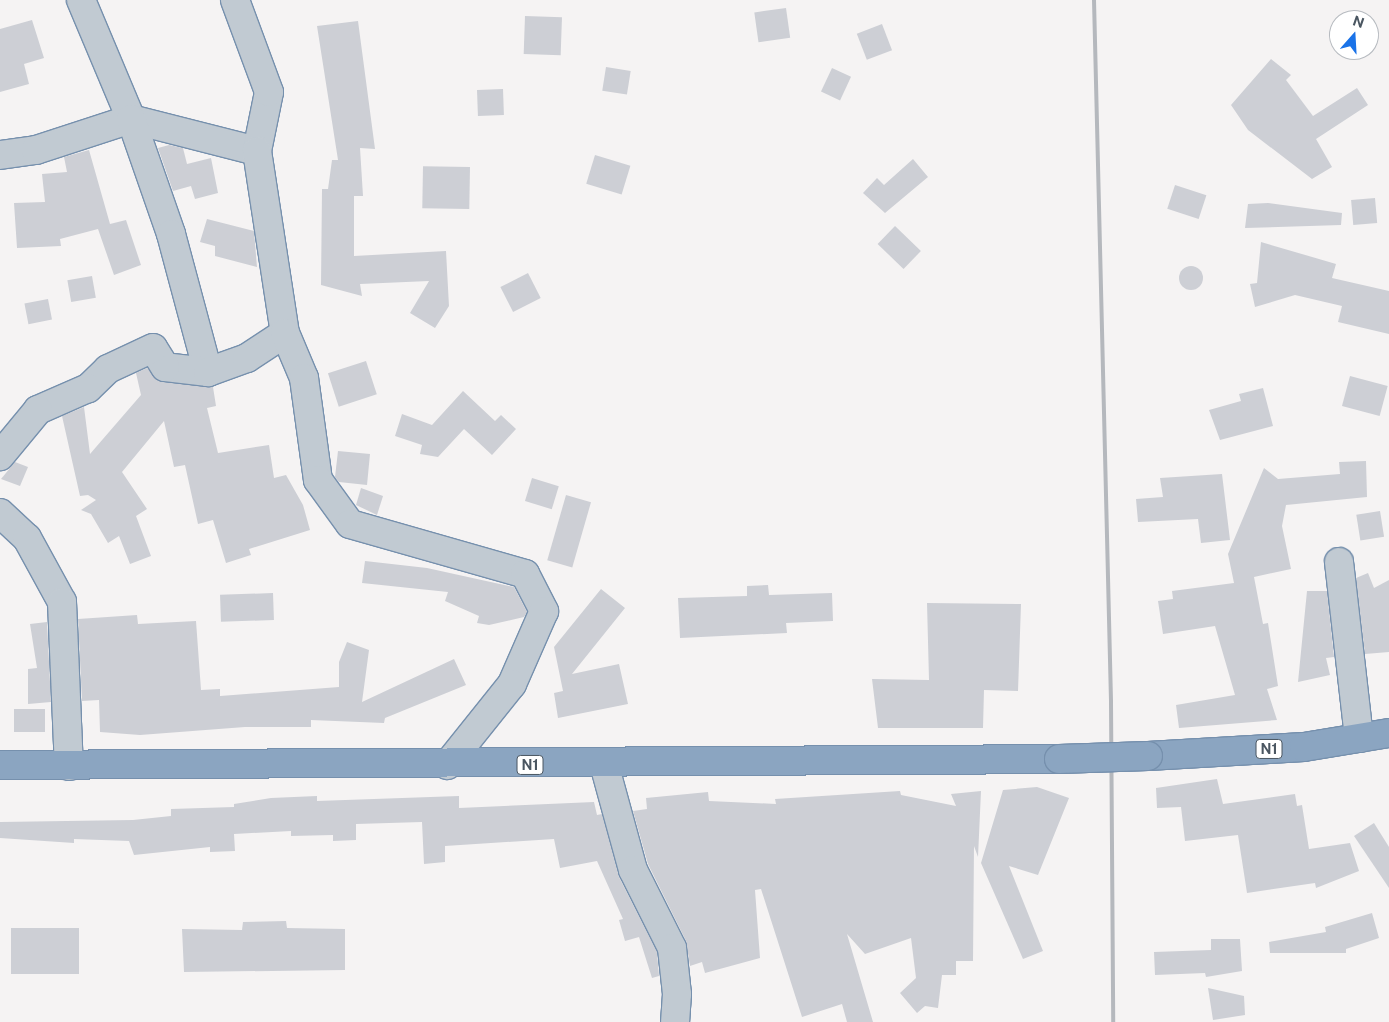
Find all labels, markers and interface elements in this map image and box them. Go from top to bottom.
north arrow [1329,10,1379,60]
text: N [1351,12,1366,31]
road number: N1 [1255,738,1283,761]
road number: N1 [516,754,544,776]

